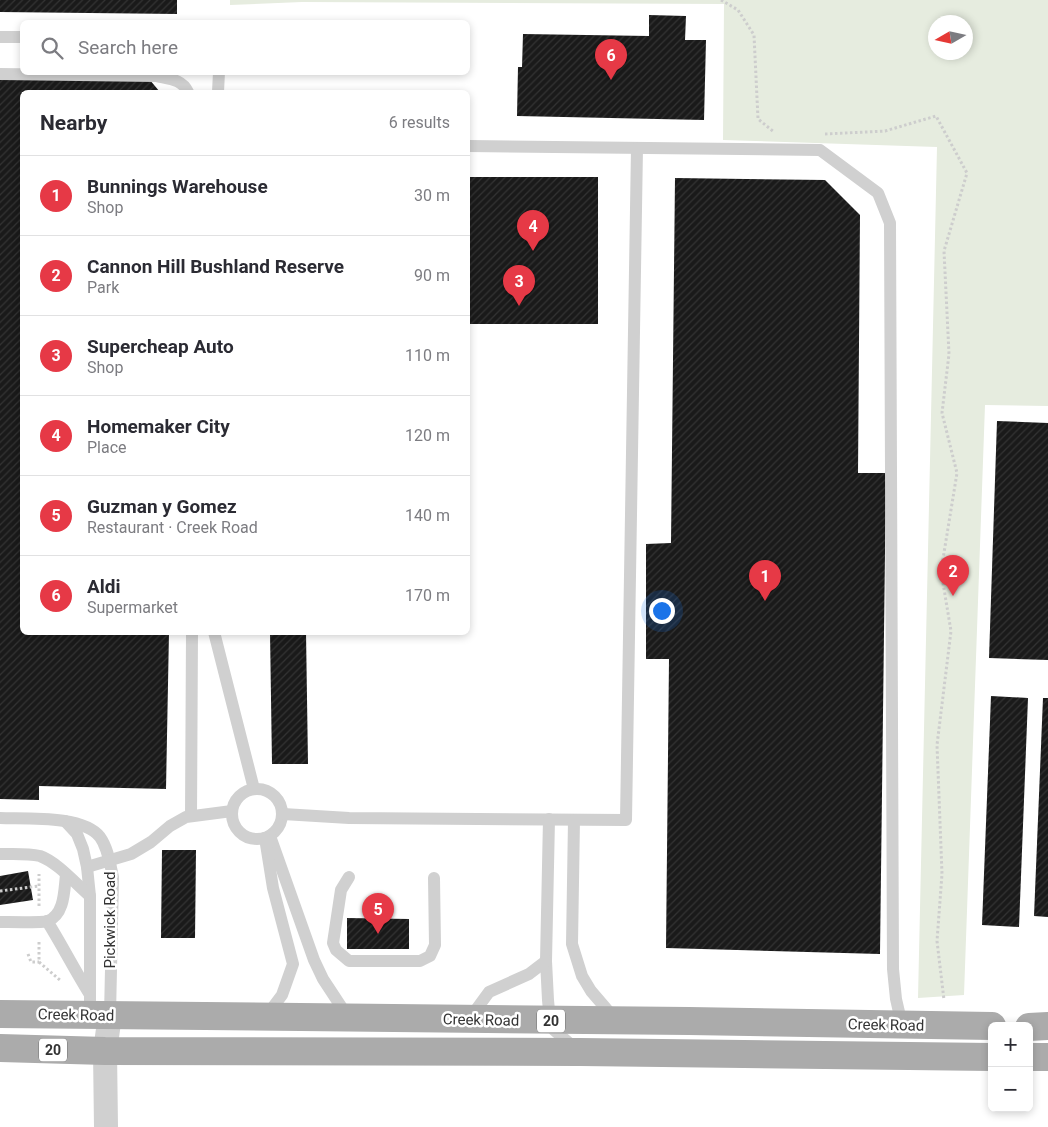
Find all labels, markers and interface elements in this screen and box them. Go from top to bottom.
north arrow [928,15,973,60]
search box [20,20,470,75]
icon: search [38,34,66,62]
text: Search here [78,36,178,59]
pin: 6 [595,39,627,80]
text: Nearby [40,111,107,135]
text: 6 results [389,113,450,132]
text: Bunnings Warehouse [87,175,268,198]
text: 1 [51,186,61,205]
text: 30 m [414,186,450,205]
text: Shop [87,198,123,217]
pin: 4 [517,210,549,251]
text: Cannon Hill Bushland Reserve [87,255,344,278]
pin: 3 [503,265,535,306]
text: 2 [51,266,61,285]
text: 90 m [414,266,450,285]
text: Park [87,278,119,297]
text: Supercheap Auto [87,335,234,358]
text: 3 [51,346,61,365]
text: 110 m [405,346,450,365]
text: Shop [87,358,123,377]
text: Homemaker City [87,415,230,438]
text: 4 [51,426,61,445]
text: 120 m [405,426,450,445]
text: Place [87,438,127,457]
text: Guzman y Gomez [87,495,237,518]
text: 5 [51,506,61,525]
text: 140 m [405,506,450,525]
text: Restaurant · Creek Road [87,518,258,537]
pin: 2 [937,555,969,596]
pin: 1 [749,560,781,601]
text: Aldi [87,575,121,598]
text: 6 [51,586,61,605]
text: 170 m [405,586,450,605]
text: Supermarket [87,598,178,617]
your location [649,598,675,624]
street label: Pickwick Road [101,871,119,969]
pin: 5 [362,893,394,934]
street label: Creek Road [38,1005,114,1025]
road number: 20 [537,1009,565,1032]
street label: Creek Road [443,1010,519,1030]
street label: Creek Road [848,1015,924,1035]
map controls [988,1022,1033,1112]
button: + [988,1022,1033,1067]
road number: 20 [39,1038,67,1062]
button: − [988,1067,1033,1112]

